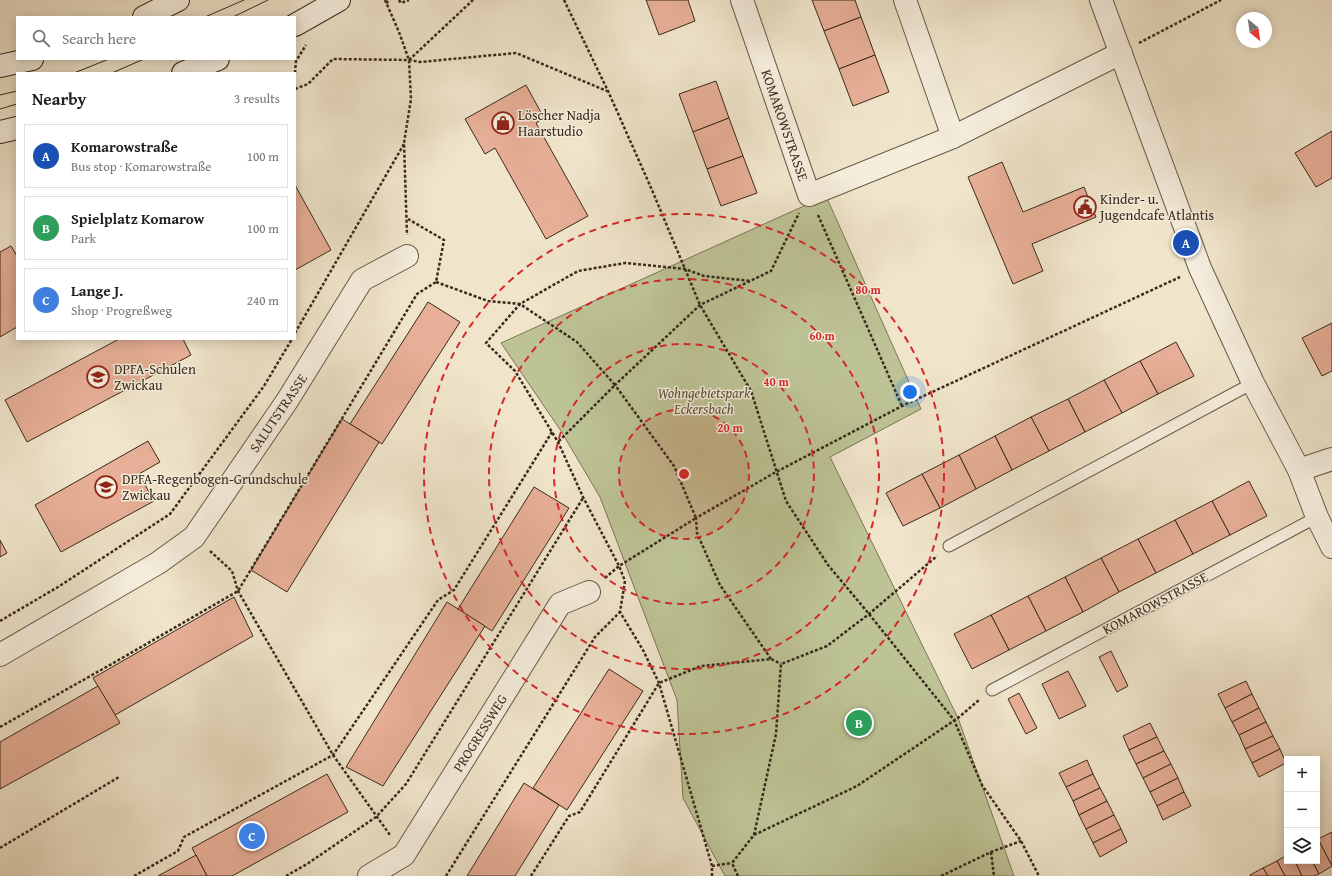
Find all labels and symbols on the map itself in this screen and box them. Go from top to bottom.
north arrow [1236,12,1272,48]
street label: KOMAROWSTRASSE [757,67,813,183]
place label: Löscher Nadja Haarstudio [518,105,601,141]
shop icon: Löscher Nadja Haarstudio [490,110,516,136]
place label: Kinder- u. Jugendcafe Atlantis [1098,189,1214,225]
public building icon: Kinder- u. Jugendcafe Atlantis [1072,194,1098,220]
pin: A [1173,228,1199,258]
text: 80 m [855,281,881,298]
text: 60 m [809,327,835,344]
place label: DPFA-Schulen Zwickau [114,359,196,395]
school or university icon: DPFA-Schulen Zwickau [85,364,111,390]
street label: SALUTSTRASSE [244,370,312,456]
text: 40 m [763,373,789,390]
your location [900,382,920,402]
park label: Wohngebietspark Eckersbach [658,383,751,419]
text: 20 m [717,419,743,436]
centre of rings [677,467,691,481]
place label: DPFA-Regenbogen-Grundschule Zwickau [122,469,309,505]
school or university icon: DPFA-Regenbogen-Grundschule Zwickau [93,474,119,500]
street label: KOMAROWSTRASSE [1099,567,1211,639]
street label: PROGRESSWEG [448,690,512,776]
pin: B [846,708,872,738]
pin: C [239,821,265,851]

